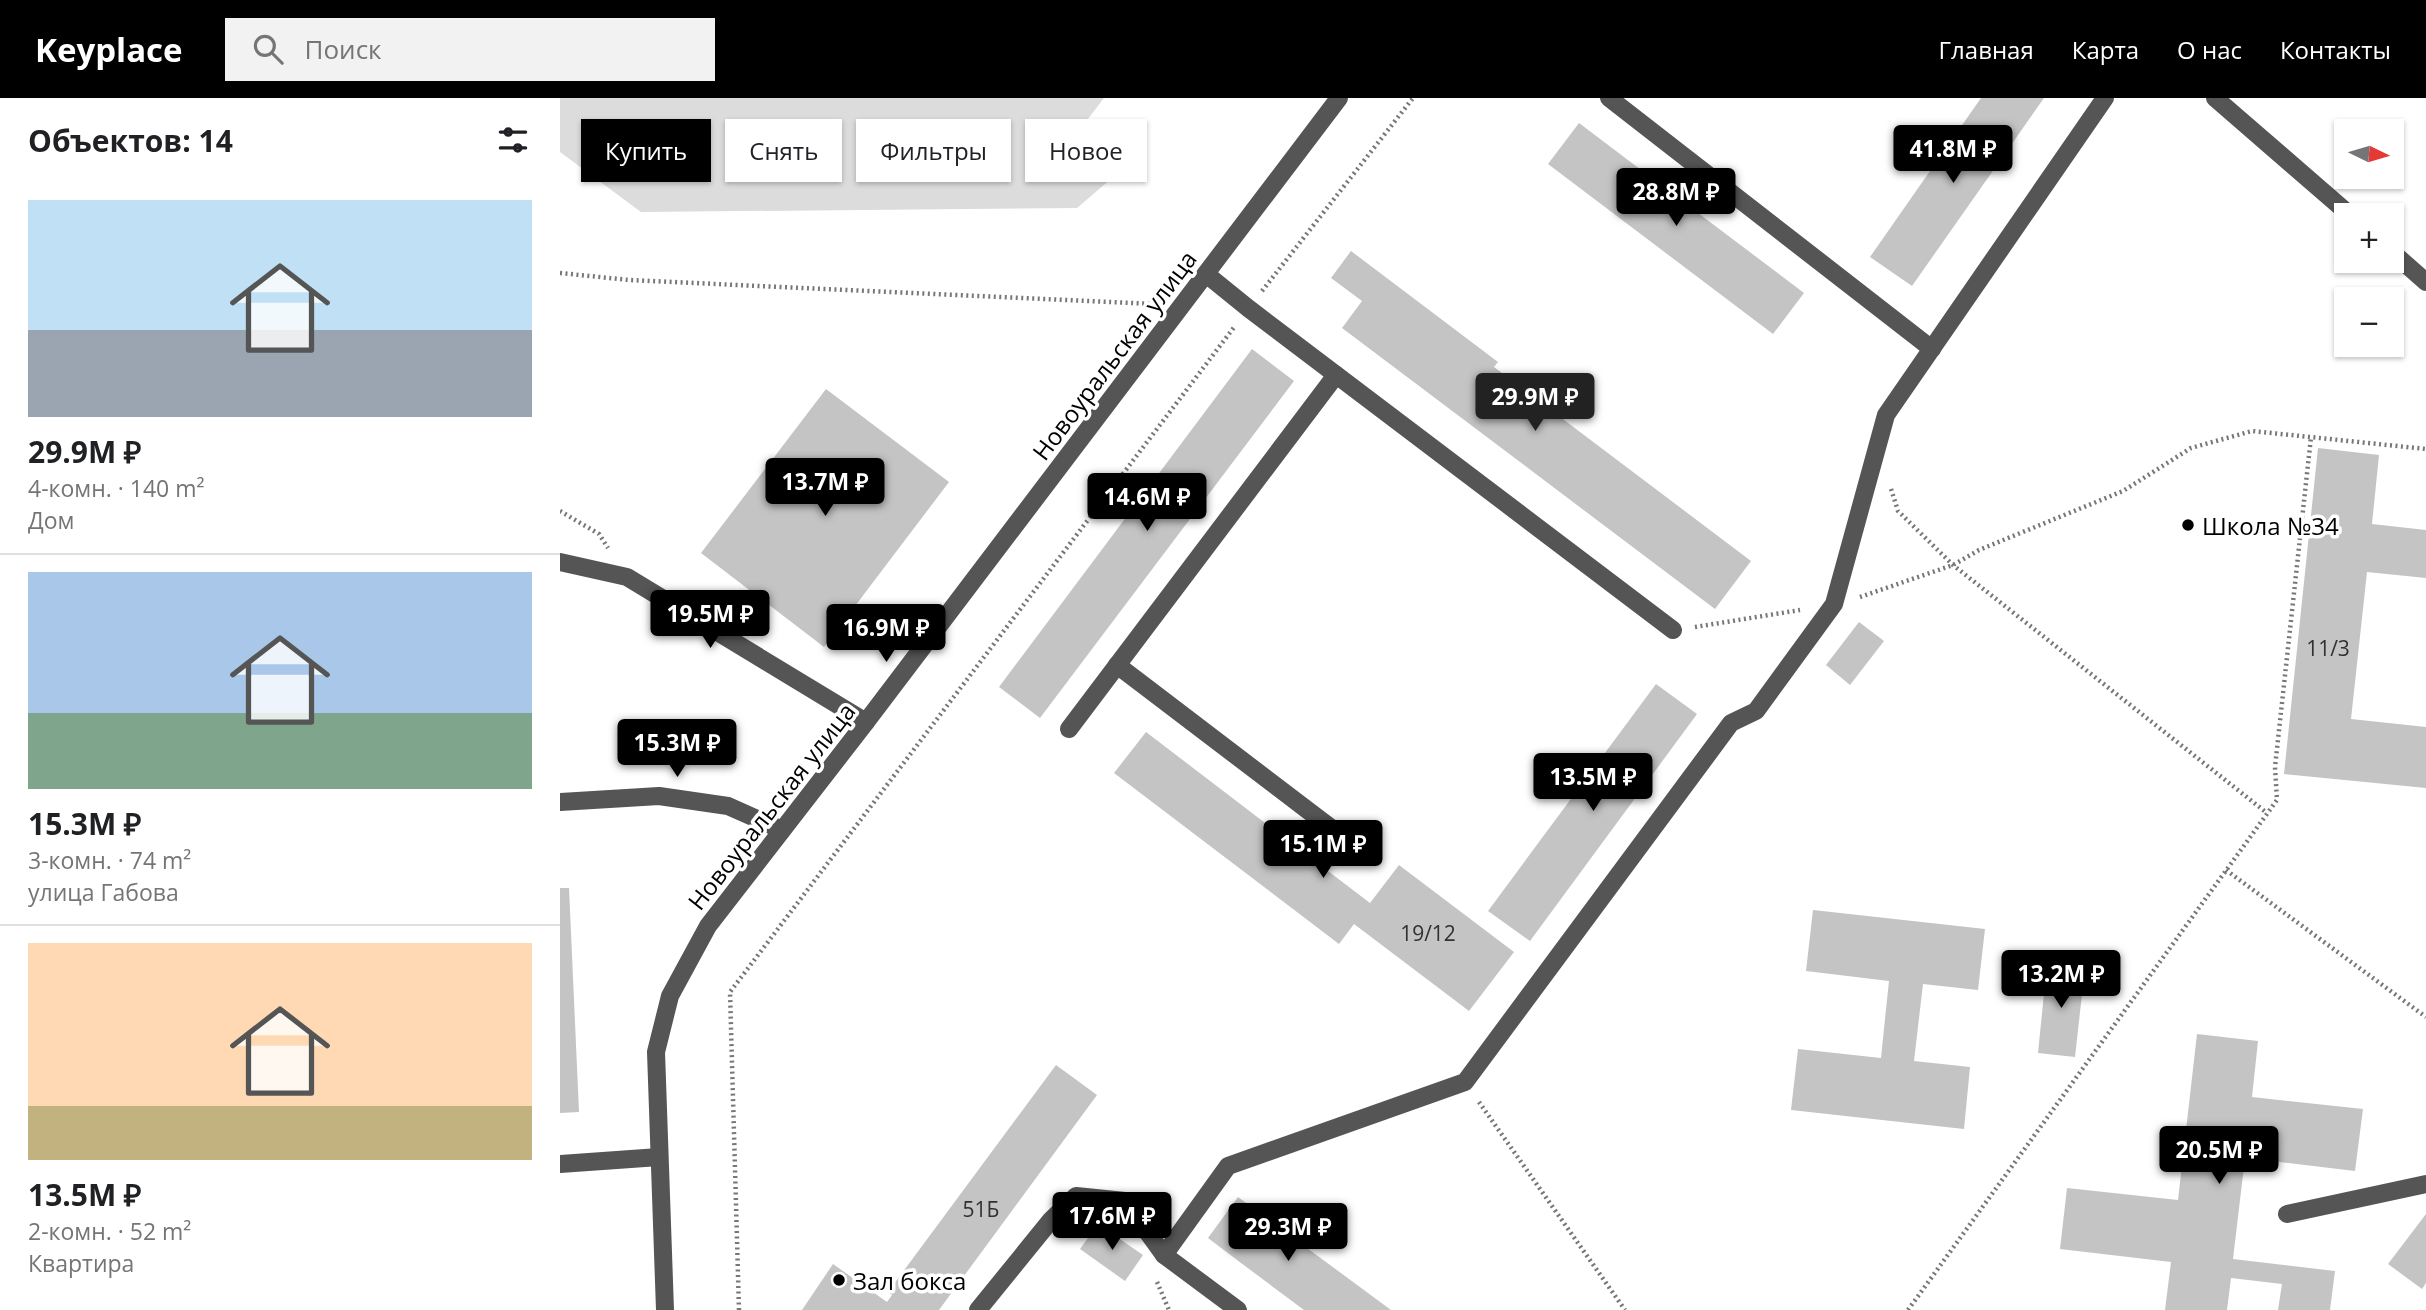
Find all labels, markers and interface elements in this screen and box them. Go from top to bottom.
search box [225,18,715,81]
text: Keyplace [35,27,183,72]
icon: search [249,30,287,68]
text: Поиск [305,31,382,67]
text: Главная [1939,33,2034,66]
text: Карта [2072,33,2139,66]
text: О нас [2177,33,2242,66]
text: Контакты [2280,33,2391,66]
chip: Купить [581,119,711,182]
chip: Снять [725,119,842,182]
chip: Фильтры [856,119,1011,182]
chip: Новое [1025,119,1147,182]
north arrow [2334,119,2404,189]
map controls [2334,119,2404,357]
text: Объектов: 14 [28,120,233,161]
icon: filters [494,121,532,159]
pin: 41.8M ₽ [1888,126,2018,185]
text: 41.8M ₽ [1909,132,1997,164]
pin: 28.8M ₽ [1611,169,1741,228]
text: 28.8M ₽ [1632,175,1720,207]
button: + [2334,203,2404,273]
street label: Новоуральская улица [1024,243,1204,467]
icon: home [217,245,343,371]
button: − [2334,287,2404,357]
pin: 29.9M ₽ [1470,374,1600,433]
text: 29.9M ₽ [1491,380,1579,412]
text: 29.9M ₽ [28,431,142,472]
pin: 13.7M ₽ [760,458,890,518]
text: 13.7M ₽ [781,465,869,497]
text: 4-комн. · 140 m² [28,472,204,504]
pin: 14.6M ₽ [1082,474,1212,533]
text: 14.6M ₽ [1103,480,1191,512]
text: Дом [28,504,74,536]
place label: Школа №34 [2202,509,2339,542]
marker: Школа №34 [2180,517,2196,533]
pin: 19.5M ₽ [645,590,775,650]
text: 19.5M ₽ [666,597,754,629]
pin: 16.9M ₽ [821,604,951,664]
text: 16.9M ₽ [842,611,930,643]
icon: home [217,617,343,743]
house number: 11/3 [2306,634,2350,662]
street label: Новоуральская улица [680,696,862,916]
pin: 15.3M ₽ [612,720,742,779]
text: 15.3M ₽ [633,726,721,758]
pin: 13.5M ₽ [1528,754,1658,813]
text: 13.5M ₽ [1549,760,1637,792]
text: 15.3M ₽ [28,803,142,844]
pin: 15.1M ₽ [1258,820,1388,880]
text: 15.1M ₽ [1279,827,1367,859]
text: 3-комн. · 74 m² [28,844,191,876]
text: улица Габова [28,876,179,908]
house number: 19/12 [1400,919,1456,947]
pin: 13.2M ₽ [1996,950,2126,1010]
text: 13.2M ₽ [2017,957,2105,989]
icon: home [217,988,343,1114]
pin: 20.5M ₽ [2154,1126,2284,1186]
text: 20.5M ₽ [2175,1133,2263,1165]
text: 13.5M ₽ [28,1174,142,1215]
pin: 17.6M ₽ [1047,1192,1177,1252]
house number: 51Б [963,1195,999,1223]
text: 17.6M ₽ [1068,1199,1156,1231]
pin: 29.3M ₽ [1223,1204,1353,1263]
text: 29.3M ₽ [1244,1210,1332,1242]
text: 2-комн. · 52 m² [28,1215,191,1247]
text: Квартира [28,1247,134,1279]
place label: Зал бокса [853,1264,966,1297]
marker: Зал бокса [831,1272,847,1288]

